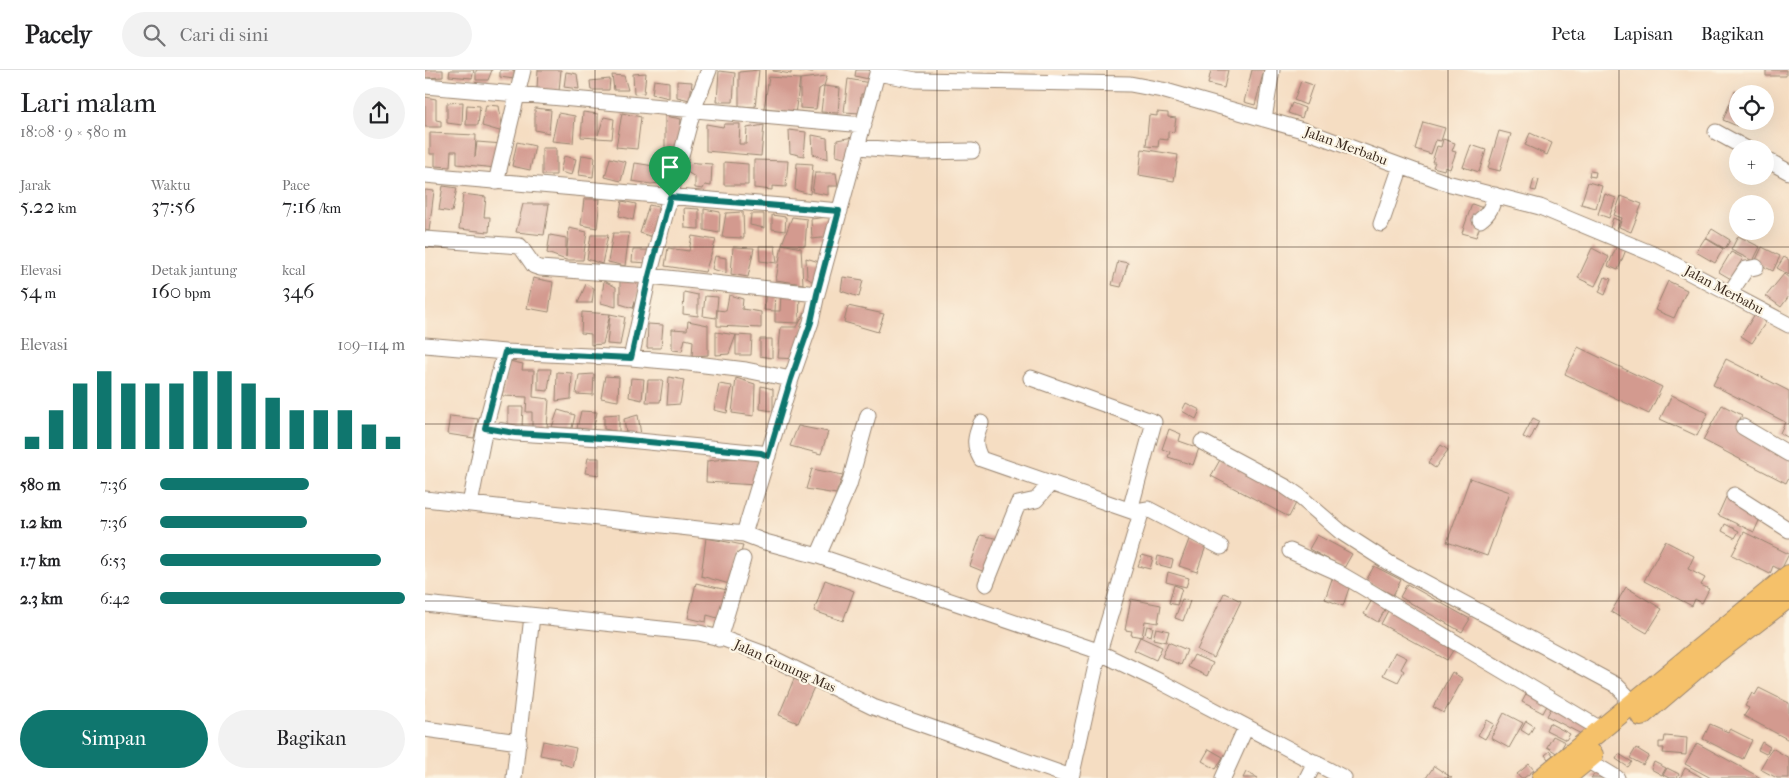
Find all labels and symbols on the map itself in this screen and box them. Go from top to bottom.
street label: Jalan Merbabu [1301,123,1390,169]
pin [649,146,691,197]
street label: Jalan Merbabu [1681,262,1767,318]
street label: Jalan Gunung Mas [731,636,839,696]

